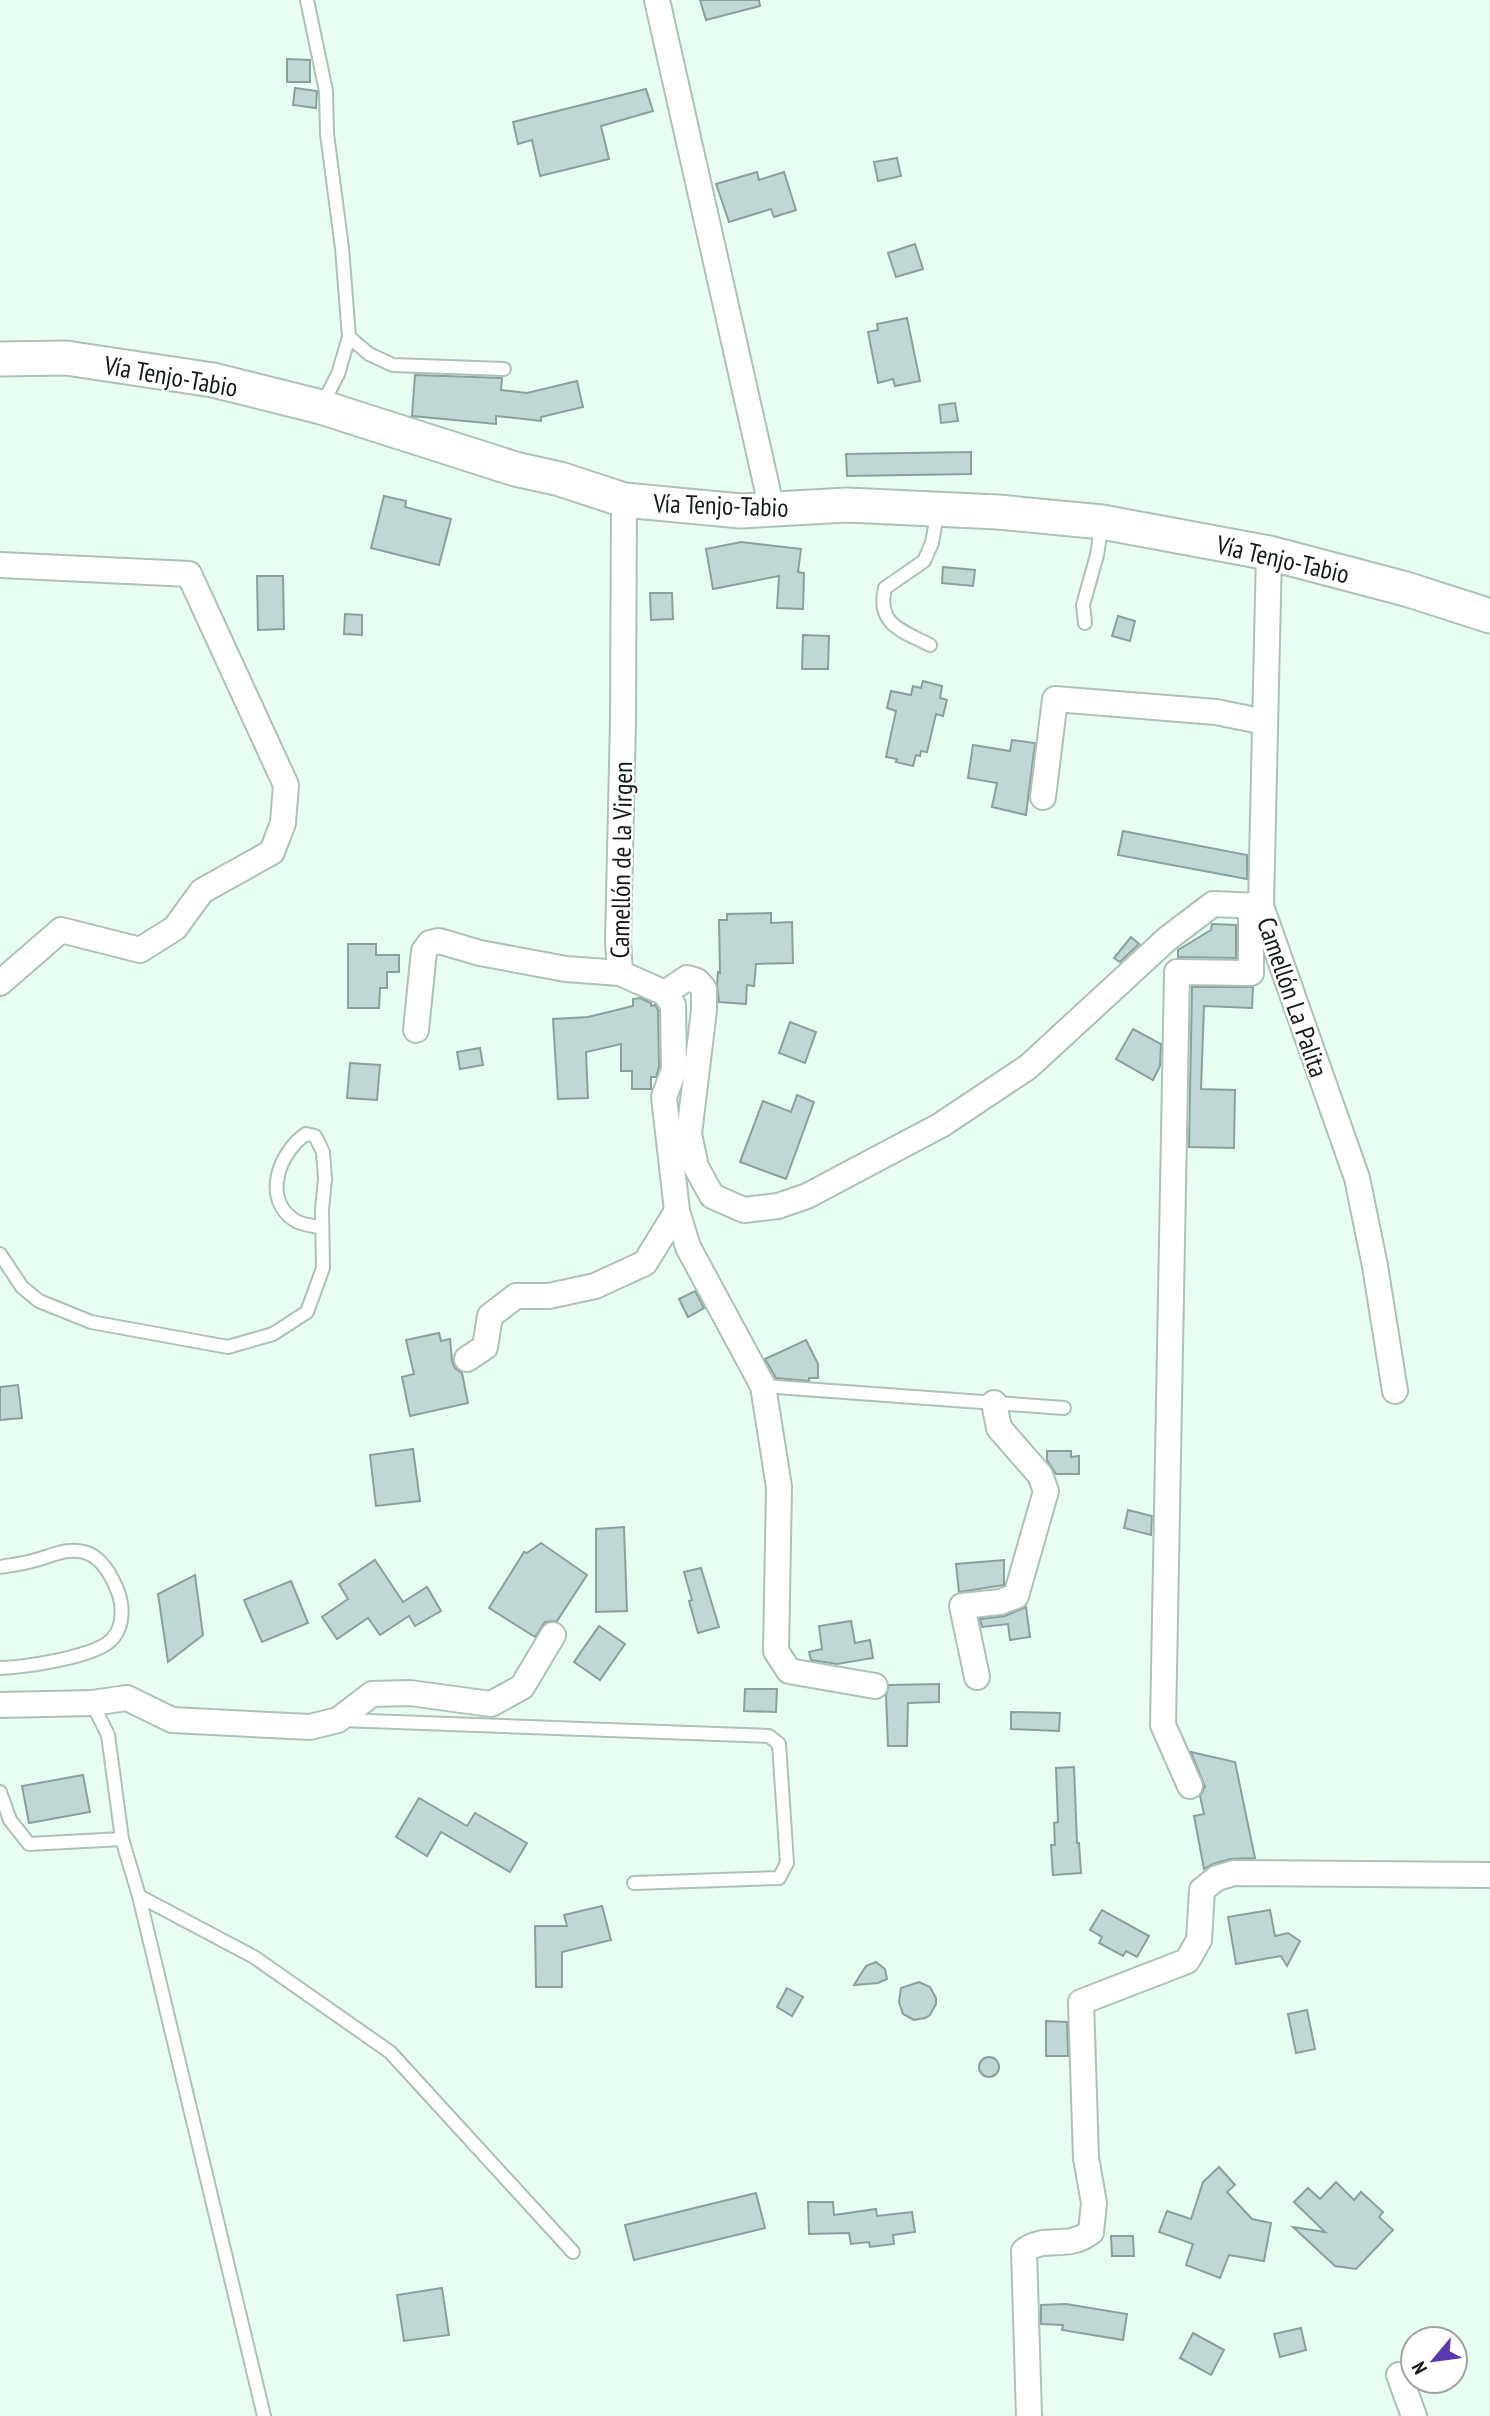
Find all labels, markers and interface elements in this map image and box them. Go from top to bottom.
street label: Vía Tenjo-Tabio [101,348,240,404]
street label: Vía Tenjo-Tabio [652,486,789,524]
street label: Vía Tenjo-Tabio [1213,528,1352,590]
street label: Camellón de la Virgen [603,761,639,959]
street label: Camellón La Palita [1250,913,1336,1081]
north arrow [1399,2325,1469,2395]
text: N [1406,2358,1432,2379]

